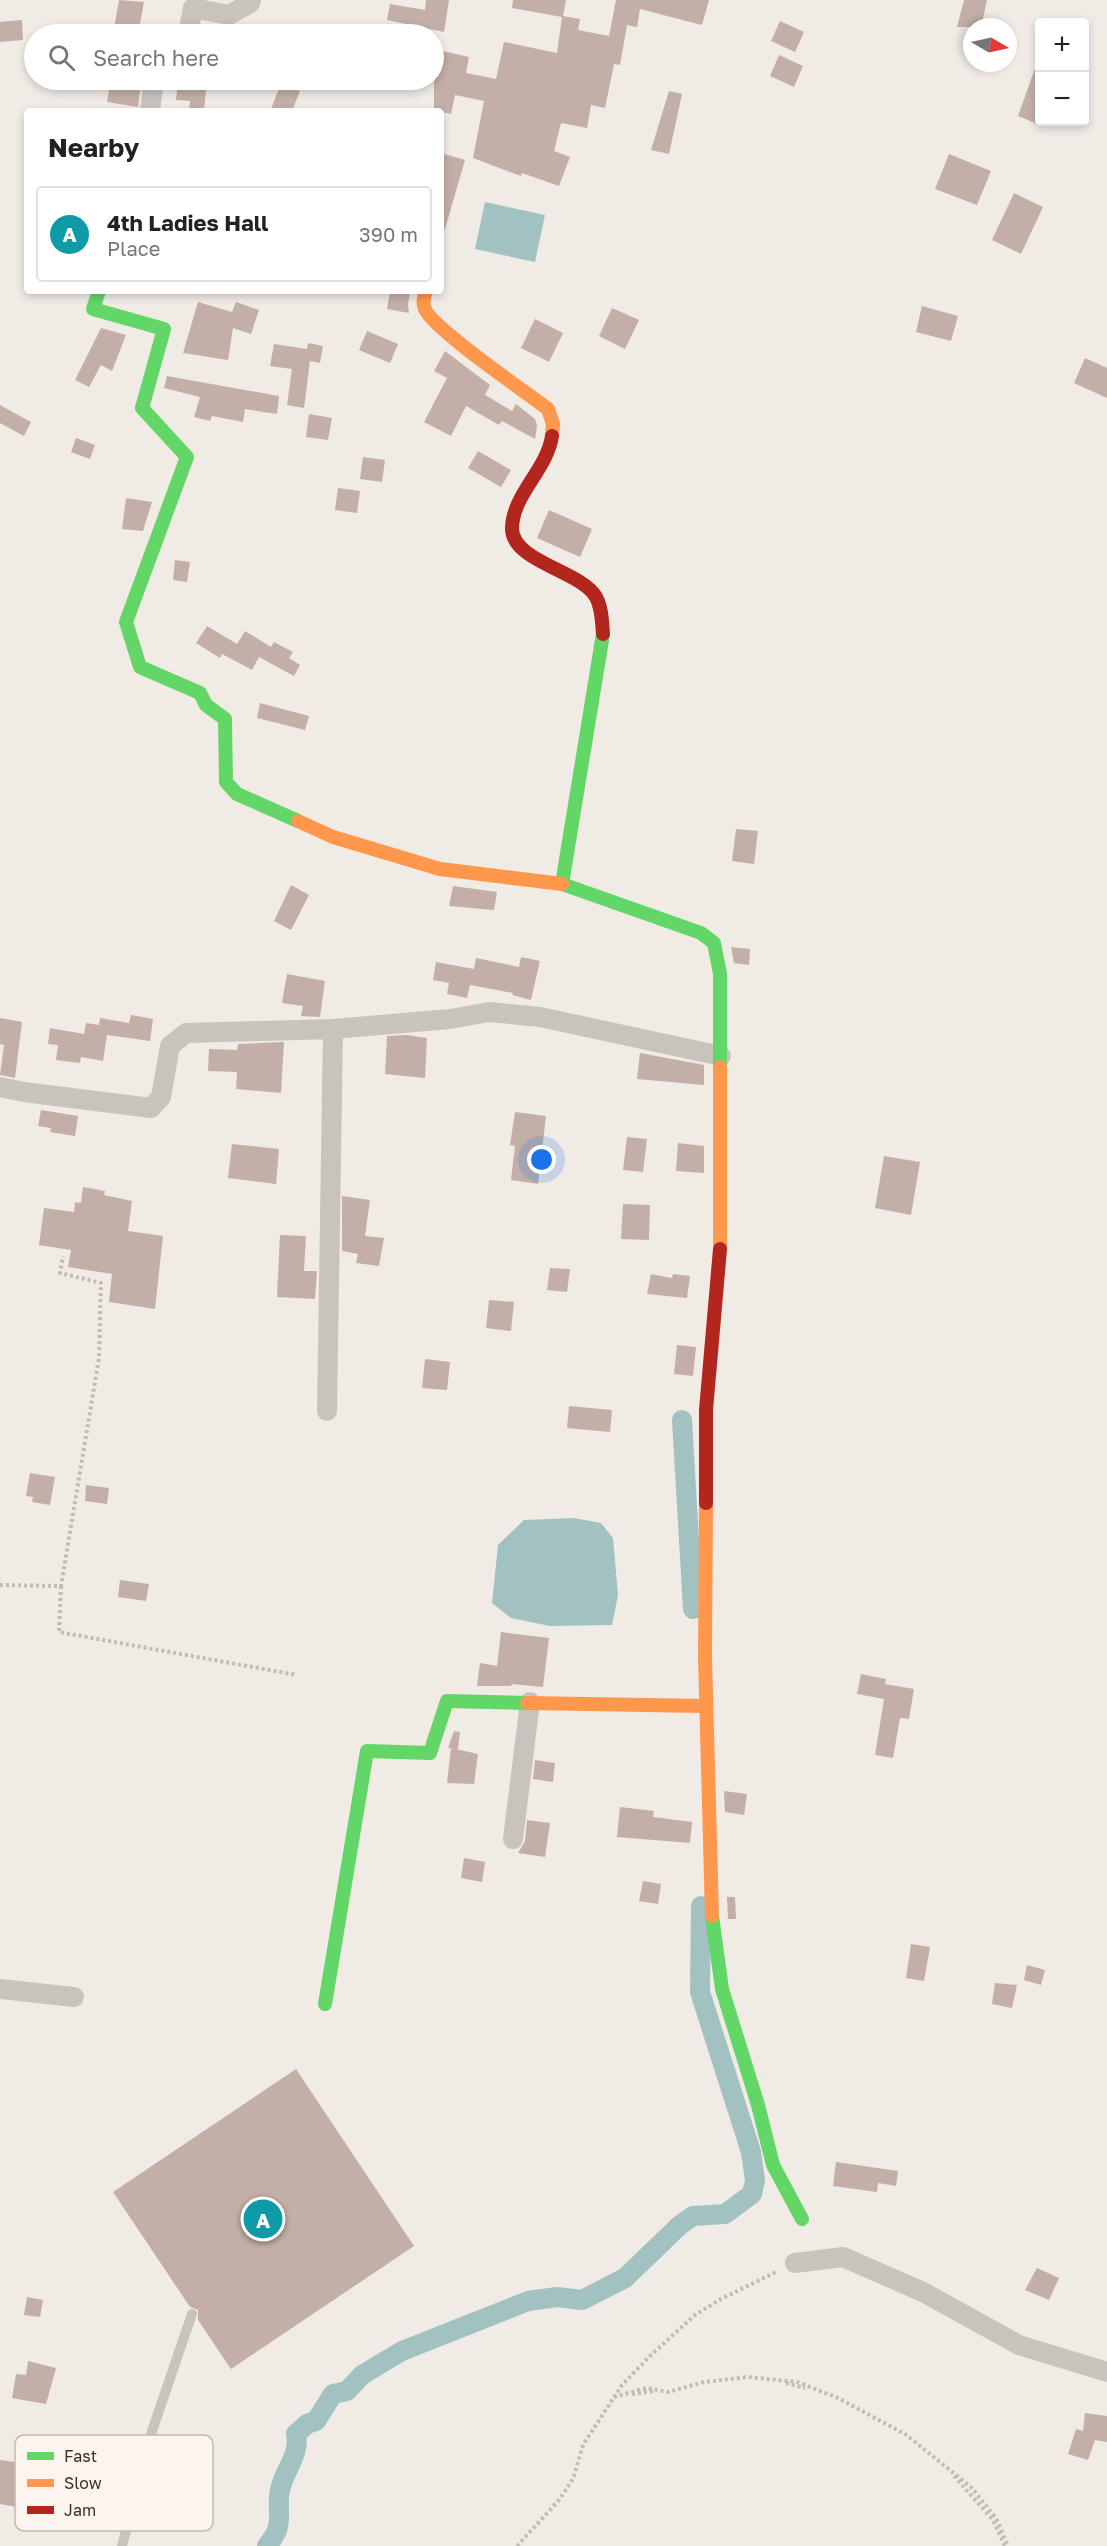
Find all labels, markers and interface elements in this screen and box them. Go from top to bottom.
north arrow [963,18,1017,72]
map controls [1035,18,1089,126]
button: + [1035,18,1089,72]
search box [24,24,444,90]
icon: search [45,41,78,74]
text: Search here [93,44,219,71]
button: − [1035,72,1089,126]
text: Nearby [48,132,139,163]
text: 4th Ladies Hall [107,209,268,236]
text: A [62,222,77,246]
text: 390 m [359,222,418,246]
text: Place [107,236,160,260]
your location [527,1145,556,1174]
pin: A [244,2196,282,2242]
legend [15,2435,213,2531]
text: Fast [64,2446,97,2466]
text: Slow [64,2473,102,2493]
text: Jam [64,2500,96,2520]

